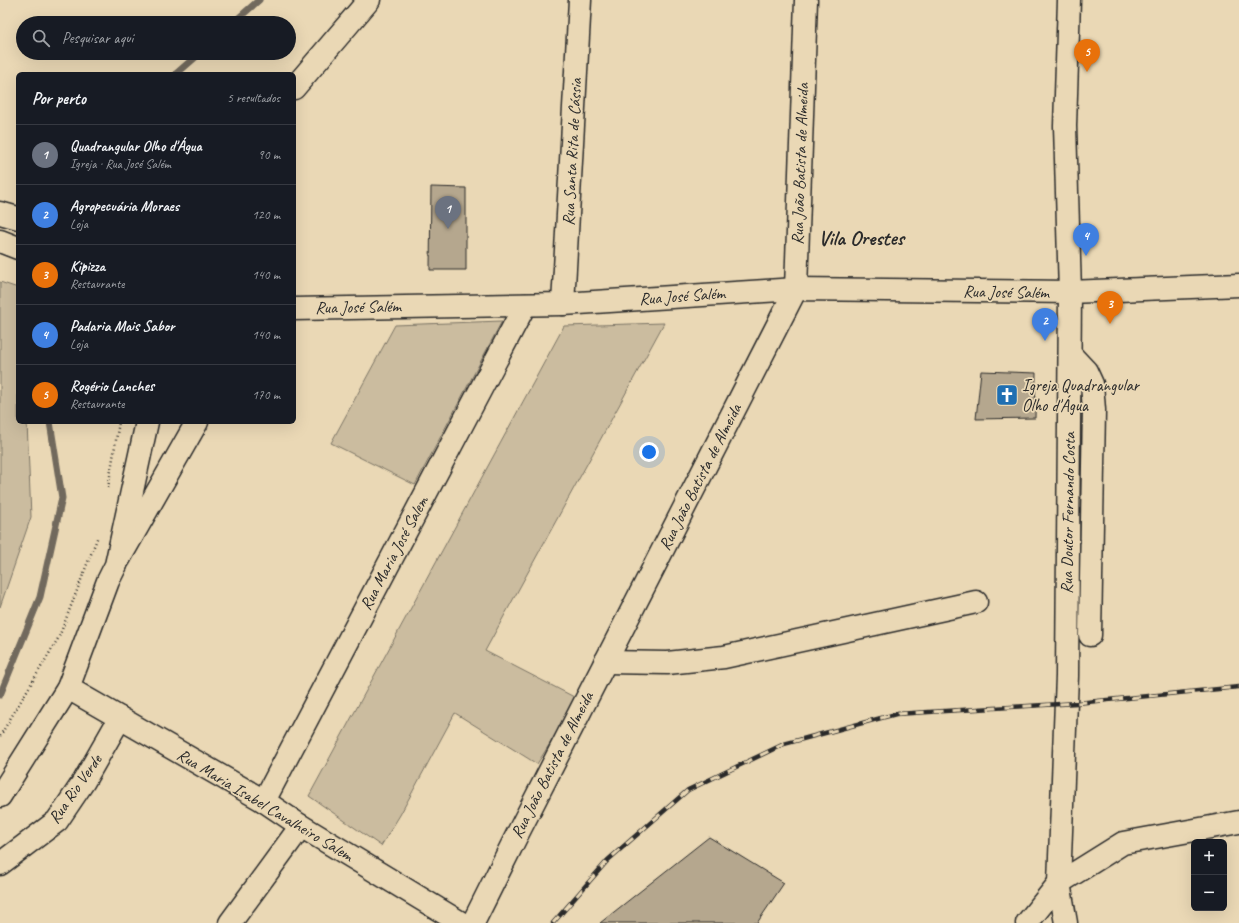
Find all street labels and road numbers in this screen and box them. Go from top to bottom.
street label: Rua Santa Rita de Cássia [558,77,586,226]
street label: Rua João Batista de Almeida [787,82,813,245]
street label: Rua José Salém [963,281,1051,303]
street label: Rua José Salém [638,282,727,309]
street label: Rua José Salém [315,296,403,318]
street label: Rua João Batista de Almeida [654,399,747,554]
street label: Rua Doutor Fernando Costa [1056,430,1080,594]
street label: Rua Maria José Salem [355,491,434,614]
street label: Rua João Batista de Almeida [506,687,599,842]
street label: Rua Maria Isabel Cavalheiro Salem [173,744,358,867]
street label: Rua Rio Verde [44,749,107,828]

